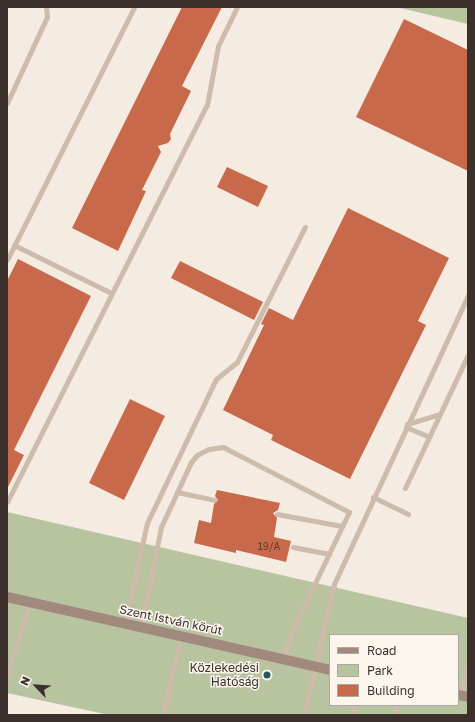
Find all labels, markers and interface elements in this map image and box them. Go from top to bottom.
house number: 19/A [258,541,280,553]
street label: Szent István körút [118,602,224,638]
legend [329,634,459,706]
text: Road [367,643,396,658]
place label: Közlekedési Hatóság [190,661,259,689]
text: Park [367,663,393,678]
north arrow [16,666,56,706]
marker: Közlekedési Hatóság [262,670,272,680]
text: N [17,674,32,687]
text: Building [367,683,415,698]

